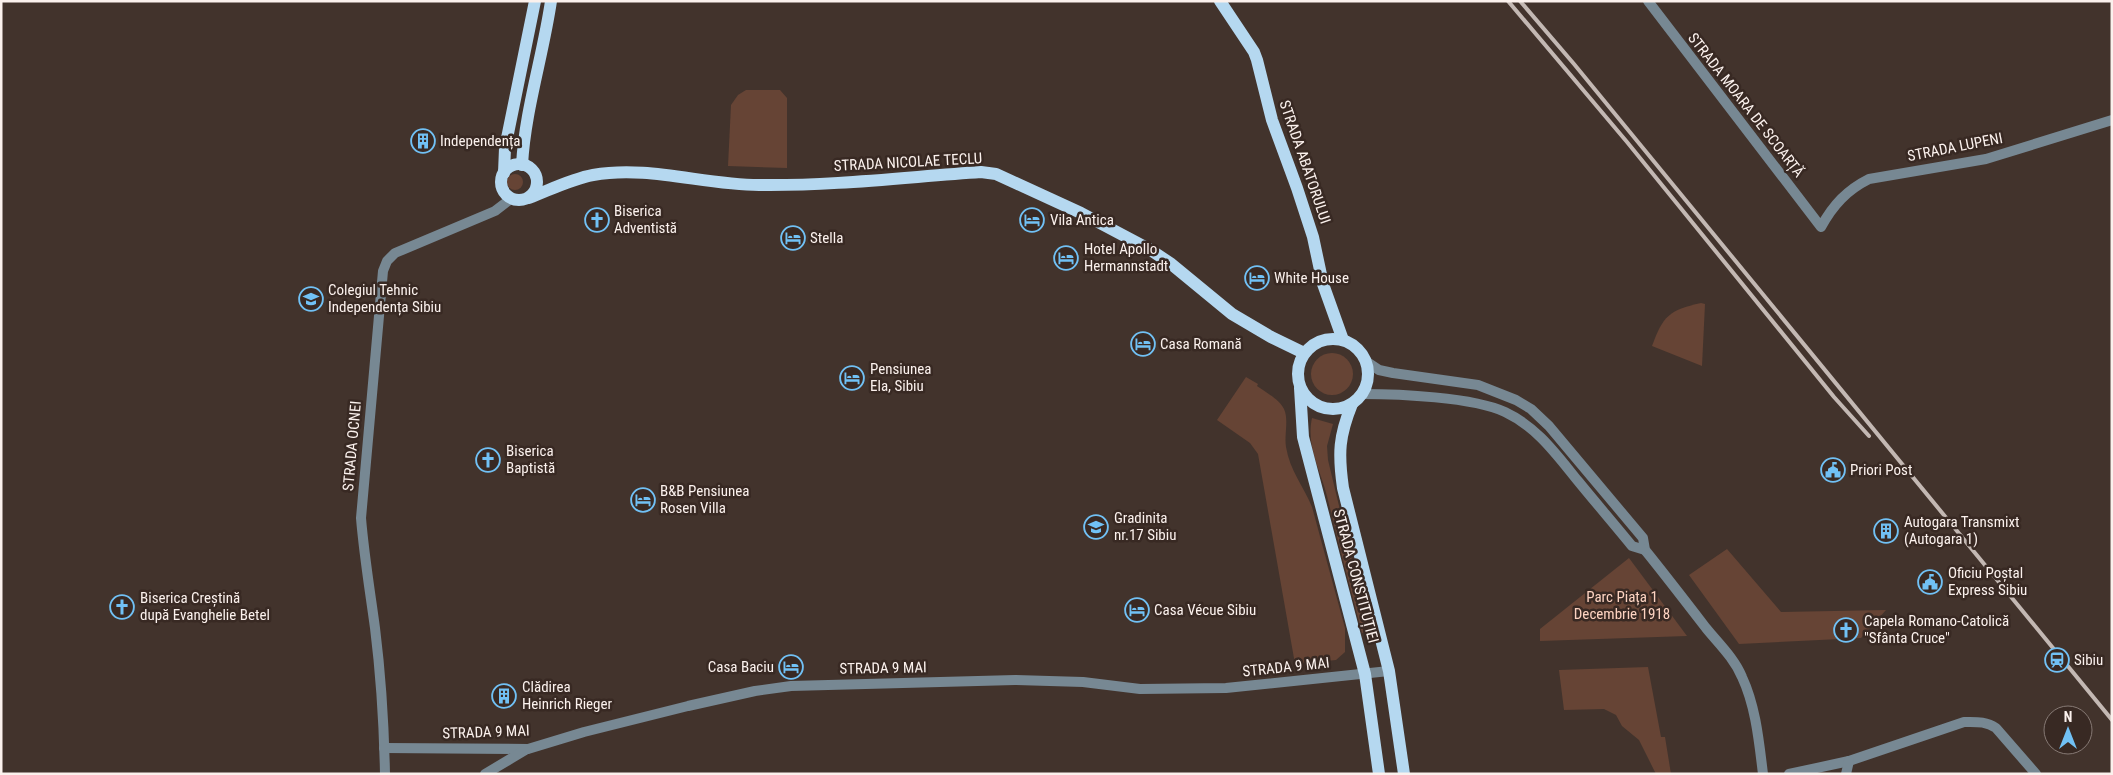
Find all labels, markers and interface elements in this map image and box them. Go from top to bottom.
street label: STRADA MOARA DE SCOARȚĂ [1684,29,1808,181]
street label: STRADA ABATORULUI [1275,98,1335,226]
building icon: Independența [410,128,436,154]
street label: STRADA LUPENI [1906,129,2004,165]
place label: Independența [440,132,521,150]
street label: STRADA NICOLAE TECLU [833,149,983,175]
place label: Biserica Adventistă [614,202,677,237]
church icon: Biserica Adventistă [584,207,610,233]
hotel icon: Vila Antica [1019,207,1045,233]
place label: Vila Antica [1050,211,1114,229]
hotel icon: Stella [780,225,806,251]
place label: Stella [810,229,843,247]
place label: Hotel Apollo Hermannstadt [1084,240,1168,275]
hotel icon: Hotel Apollo Hermannstadt [1053,245,1079,271]
hotel icon: White House [1244,265,1270,291]
place label: White House [1274,269,1349,287]
place label: Colegiul Tehnic Independența Sibiu [328,281,441,316]
school or university icon: Colegiul Tehnic Independența Sibiu [298,286,324,312]
hotel icon: Casa Romană [1130,331,1156,357]
place label: Casa Romană [1160,335,1242,353]
place label: Pensiunea Ela, Sibiu [870,360,932,395]
hotel icon: Pensiunea Ela, Sibiu [839,365,865,391]
street label: STRADA OCNEI [339,400,365,492]
place label: Biserica Baptistă [506,442,555,477]
church icon: Biserica Baptistă [475,447,501,473]
public building icon: Priori Post [1820,457,1846,483]
place label: Priori Post [1850,461,1912,479]
place label: B&B Pensiunea Rosen Villa [660,482,750,517]
hotel icon: B&B Pensiunea Rosen Villa [630,487,656,513]
street label: STRADA CONSTITUȚIEI [1329,507,1383,645]
place label: Gradinita nr.17 Sibiu [1114,509,1176,544]
place label: Autogara Transmixt (Autogara 1) [1904,513,2019,548]
school or university icon: Gradinita nr.17 Sibiu [1083,514,1109,540]
building icon: Autogara Transmixt (Autogara 1) [1873,518,1899,544]
place label: Oficiu Poștal Express Sibiu [1948,564,2027,599]
public building icon: Oficiu Poștal Express Sibiu [1917,569,1943,595]
park label: Parc Piața 1 Decembrie 1918 [1574,588,1670,623]
place label: Biserica Creștină după Evanghelie Betel [140,589,270,624]
church icon: Biserica Creștină după Evanghelie Betel [109,594,135,620]
hotel icon: Casa Vécue Sibiu [1124,597,1150,623]
place label: Casa Vécue Sibiu [1154,601,1256,619]
place label: Capela Romano-Catolică "Sfânta Cruce" [1864,612,2009,647]
church icon: Capela Romano-Catolică "Sfânta Cruce" [1833,617,1859,643]
station icon: Sibiu [2044,647,2070,673]
place label: Sibiu [2074,651,2103,669]
street label: STRADA 9 MAI [1242,653,1330,681]
hotel icon: Casa Baciu [778,654,804,680]
place label: Casa Baciu [708,658,774,676]
street label: STRADA 9 MAI [839,658,927,678]
place label: Clădirea Heinrich Rieger [522,678,613,713]
building icon: Clădirea Heinrich Rieger [491,683,517,709]
north arrow [2043,705,2093,755]
text: N [2064,709,2072,725]
street label: STRADA 9 MAI [442,721,530,743]

